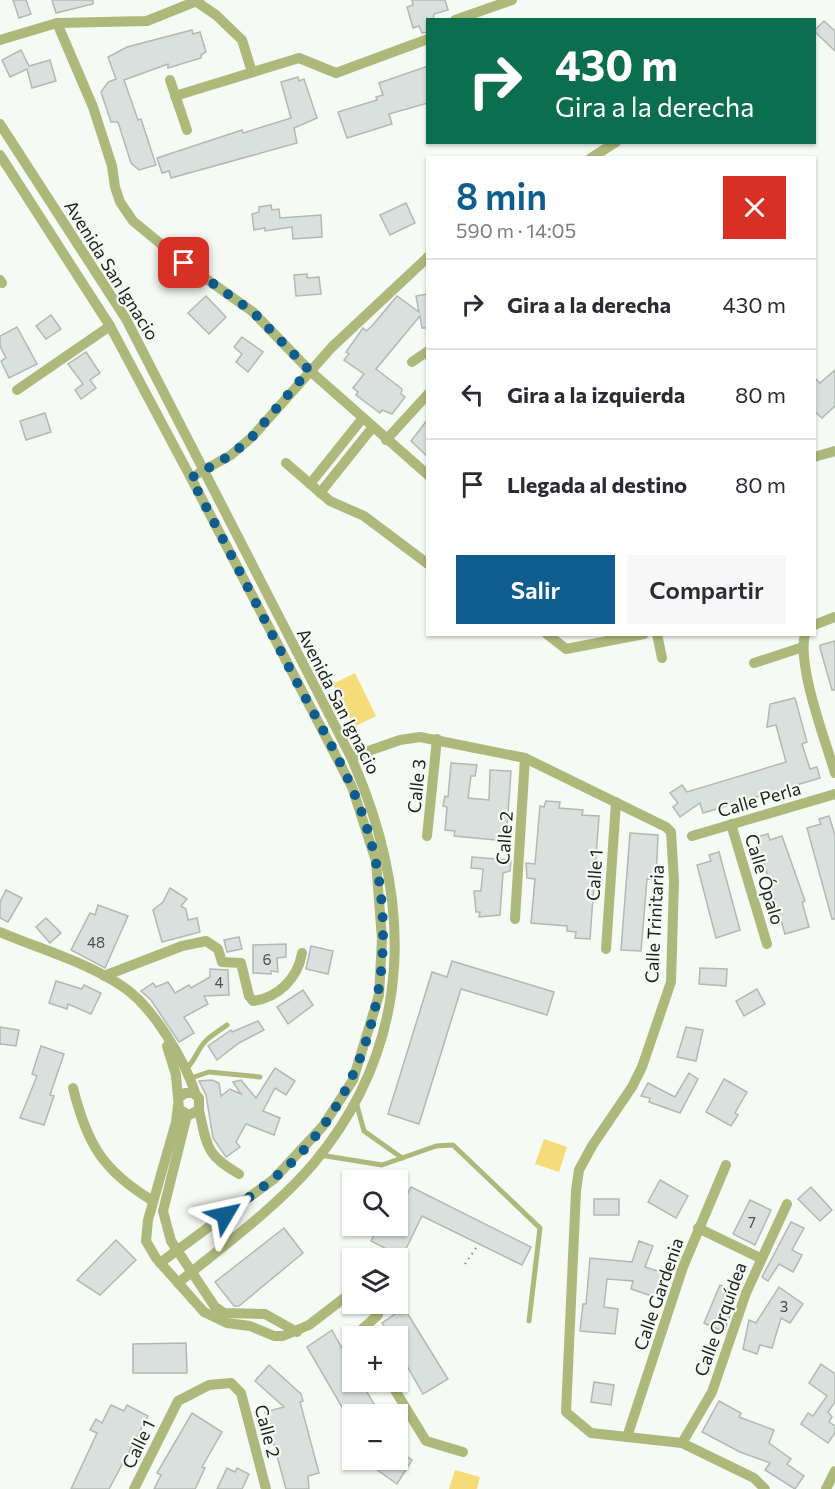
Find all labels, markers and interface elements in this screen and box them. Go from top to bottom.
text: 430 m [555,38,678,90]
icon: right [456,42,534,120]
text: Gira a la derecha [555,90,754,123]
text: 8 min [456,173,547,217]
button: close [723,176,786,239]
street label: Avenida San Ignacio [60,196,164,344]
text: 590 m · 14:05 [456,218,576,242]
pin [158,237,209,288]
icon: arrive [167,246,200,279]
icon: right [456,288,489,321]
text: Gira a la derecha [507,291,671,318]
text: 430 m [722,291,786,318]
icon: left [456,378,489,411]
text: Gira a la izquierda [507,381,685,408]
text: 80 m [735,381,786,408]
icon: arrive [456,468,489,501]
text: Llegada al destino [507,471,687,498]
text: 80 m [735,471,786,498]
button: Salir [456,555,615,624]
button: Compartir [627,555,786,624]
street label: Avenida San Ignacio [293,624,385,778]
street label: Calle 3 [402,758,430,814]
street label: Calle Perla [715,777,803,821]
street label: Calle 2 [491,810,517,866]
street label: Calle Ópalo [741,831,789,927]
street label: Calle 1 [581,849,607,901]
street label: Calle Trinitaria [640,864,668,984]
house number: 48 [87,933,105,951]
house number: 6 [262,950,272,968]
house number: 4 [215,973,224,991]
map controls [342,1170,408,1470]
button: search [342,1170,408,1236]
position arrow [193,1183,257,1247]
house number: 7 [748,1213,756,1231]
street label: Calle Gardenia [628,1235,688,1353]
button: layers [342,1248,408,1314]
street label: Calle Orquídea [689,1259,751,1379]
house number: 3 [780,1297,788,1315]
button: + [342,1326,408,1392]
street label: Calle 2 [250,1402,286,1460]
button: − [342,1404,408,1470]
street label: Calle 1 [117,1416,159,1472]

